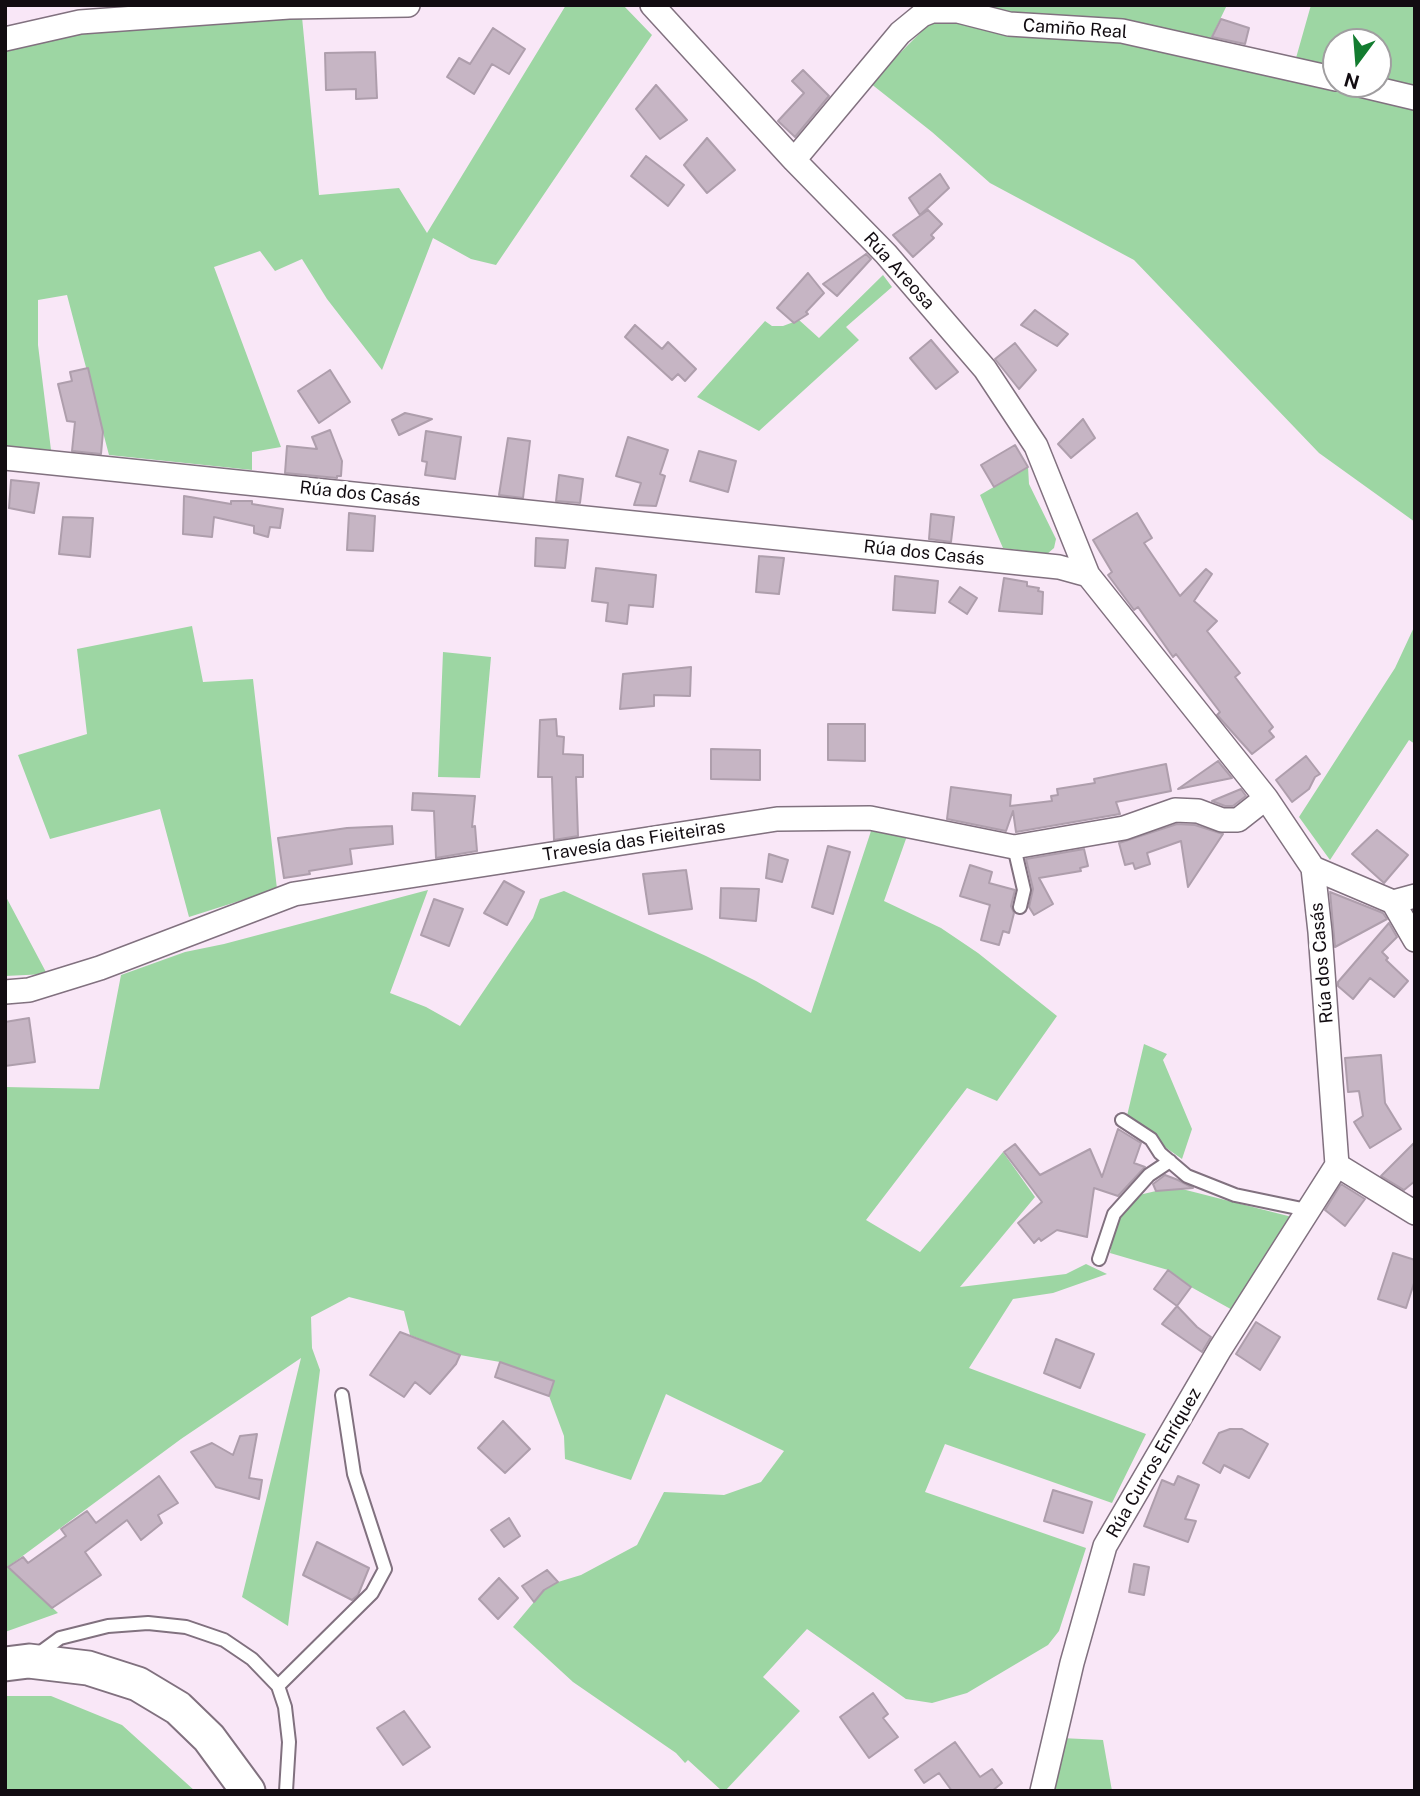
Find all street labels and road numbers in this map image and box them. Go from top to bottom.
street label: Camiño Real [1022,15,1128,43]
street label: Rúa Areosa [859,228,939,314]
street label: Rúa dos Casás [299,477,421,511]
street label: Rúa dos Casás [863,536,985,570]
street label: Travesía das Fieiteiras [541,816,727,866]
street label: Rúa dos Casás [1306,902,1338,1024]
street label: Rúa Curros Enríquez [1102,1384,1206,1542]

